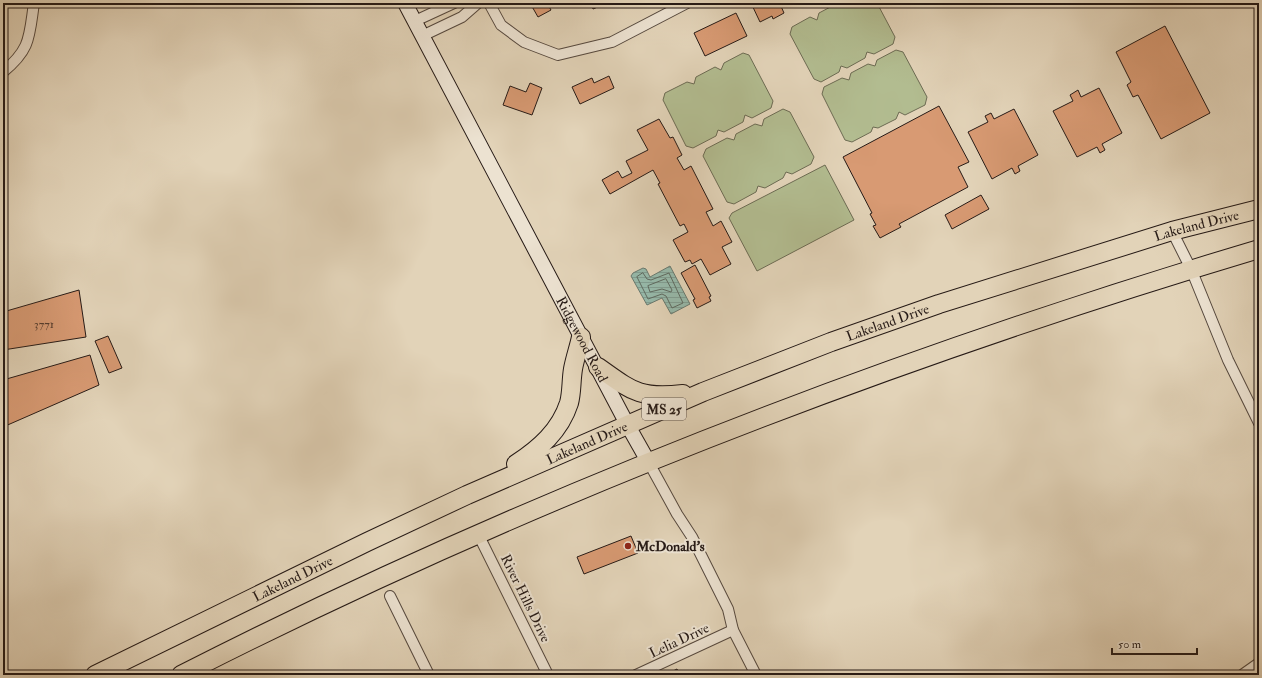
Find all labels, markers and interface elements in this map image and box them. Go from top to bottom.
street label: Lakeland Drive [1152,206,1241,245]
street label: Ridgewood Road [552,294,611,385]
street label: Lakeland Drive [844,300,931,345]
house number: 3771 [34,317,54,332]
road number: MS 25 [642,398,686,420]
street label: Lakeland Drive [544,418,630,468]
place label: McDonald's [635,538,705,555]
marker: McDonald's [623,541,633,551]
street label: River Hills Drive [497,551,554,645]
street label: Lakeland Drive [250,552,336,605]
street label: Lelia Drive [647,619,712,662]
scale bar [1112,630,1197,656]
text: 50 m [1118,637,1142,652]

